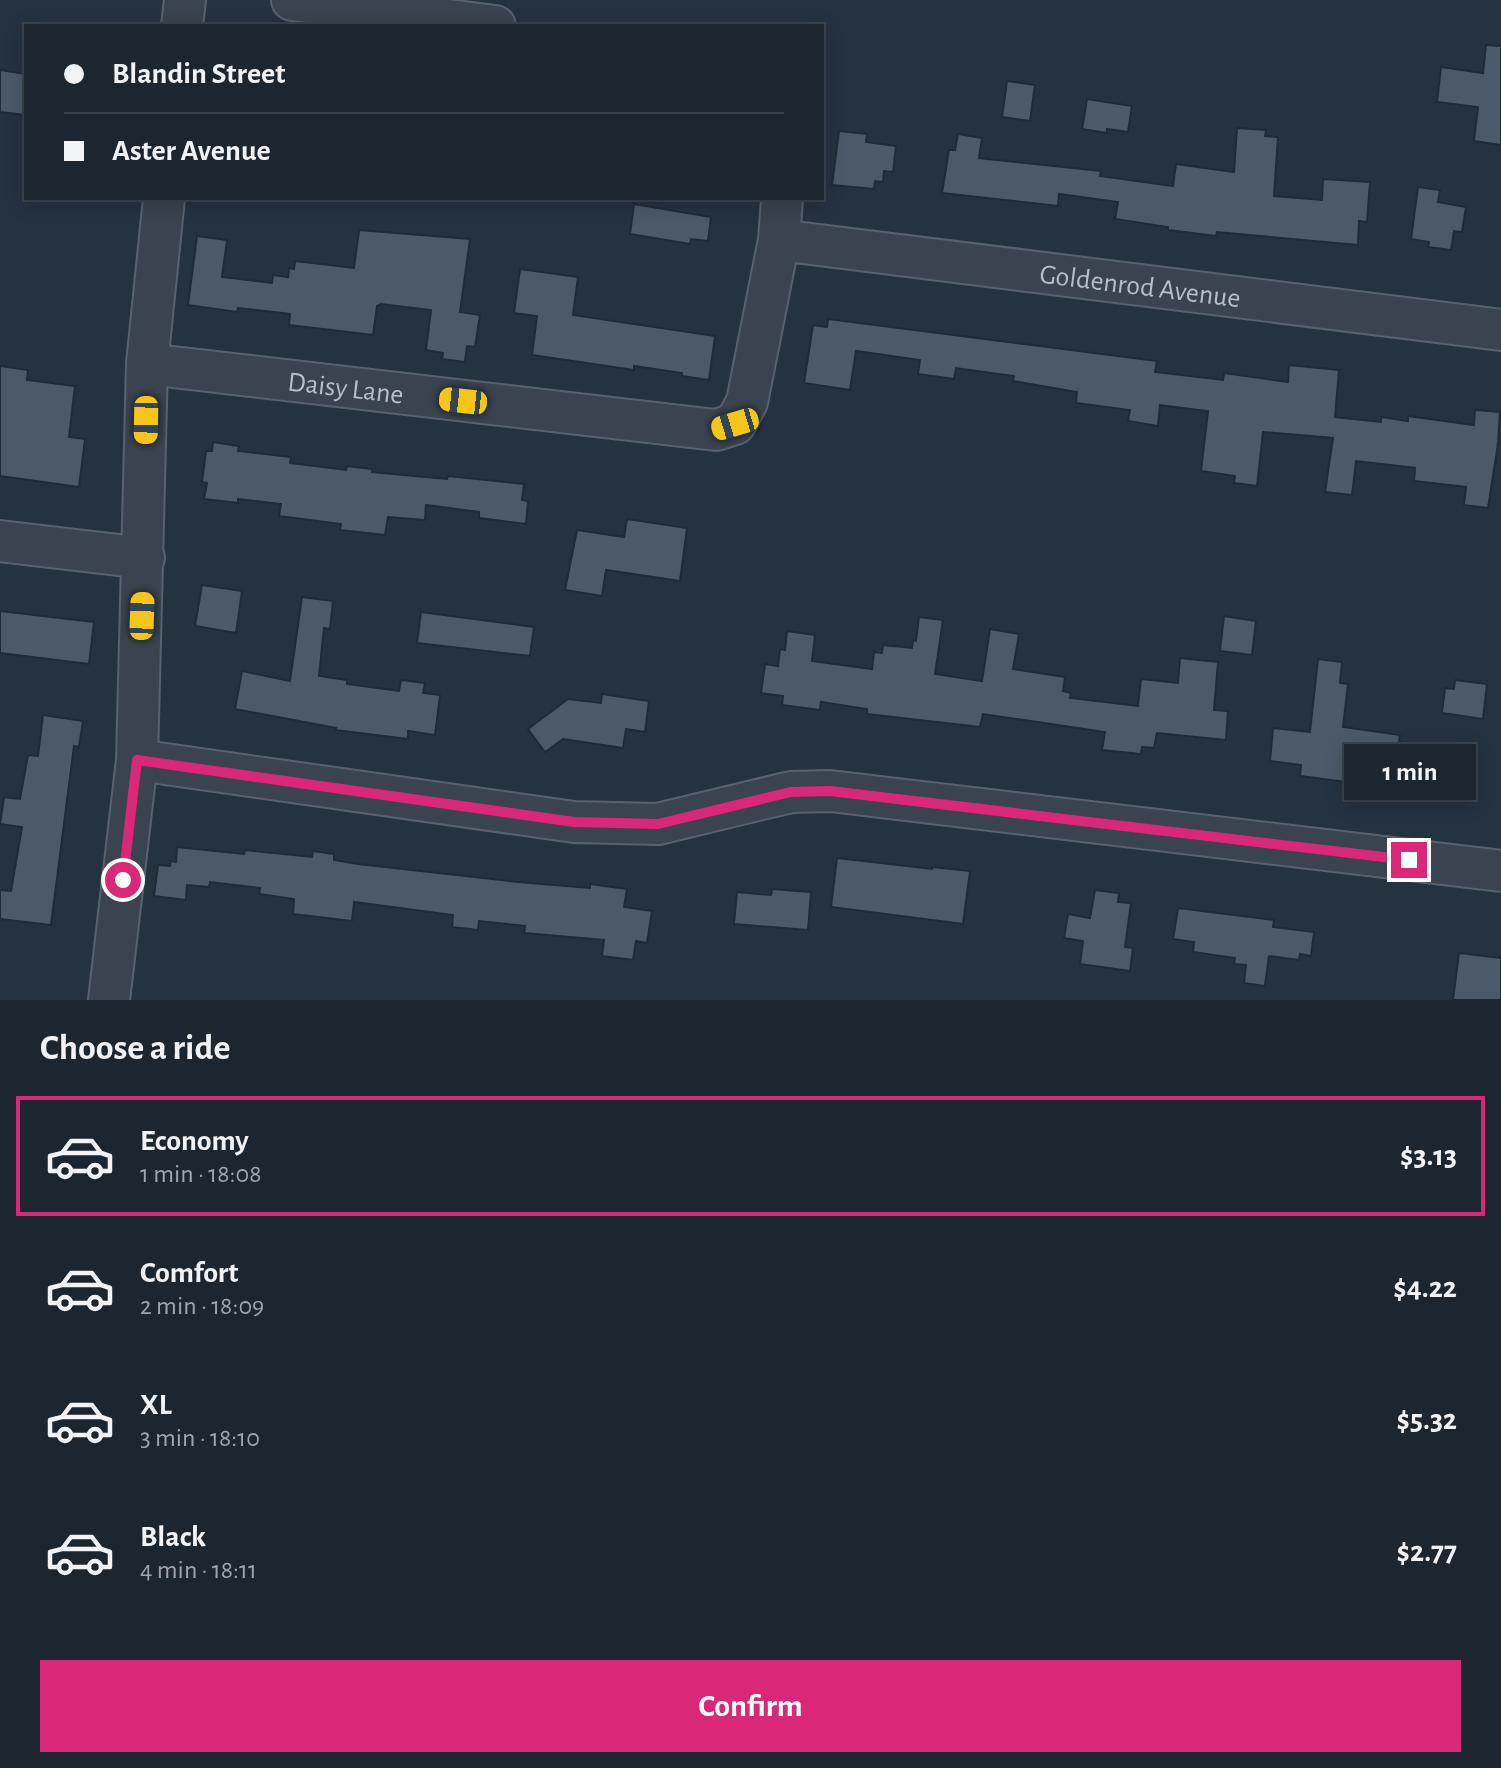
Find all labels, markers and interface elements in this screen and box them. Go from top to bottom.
text: Blandin Street [112,59,285,89]
text: Aster Avenue [112,136,271,166]
street label: Goldenrod Avenue [1038,261,1242,313]
street label: Daisy Lane [286,368,405,410]
car [438,387,488,415]
car [134,396,158,444]
car [709,406,761,442]
car [129,592,155,640]
callout: 1 min [1343,744,1475,800]
text: 1 min [1383,759,1437,785]
route end [1391,842,1427,878]
route start [105,862,141,898]
text: Choose a ride [40,1030,230,1066]
icon: car [44,1120,116,1192]
text: Economy [140,1126,249,1156]
text: $3.13 [1400,1141,1457,1171]
text: 1 min · 18:08 [140,1161,262,1187]
icon: car [44,1252,116,1324]
text: Comfort [140,1258,239,1288]
text: $4.22 [1393,1273,1457,1303]
text: 2 min · 18:09 [140,1293,264,1319]
icon: car [44,1384,116,1456]
text: XL [140,1390,172,1420]
text: $5.32 [1397,1405,1457,1435]
text: 3 min · 18:10 [140,1425,260,1451]
icon: car [44,1516,116,1588]
text: Black [140,1522,206,1552]
text: $2.77 [1397,1537,1457,1567]
text: 4 min · 18:11 [140,1557,257,1583]
button: Confirm [40,1660,1461,1752]

